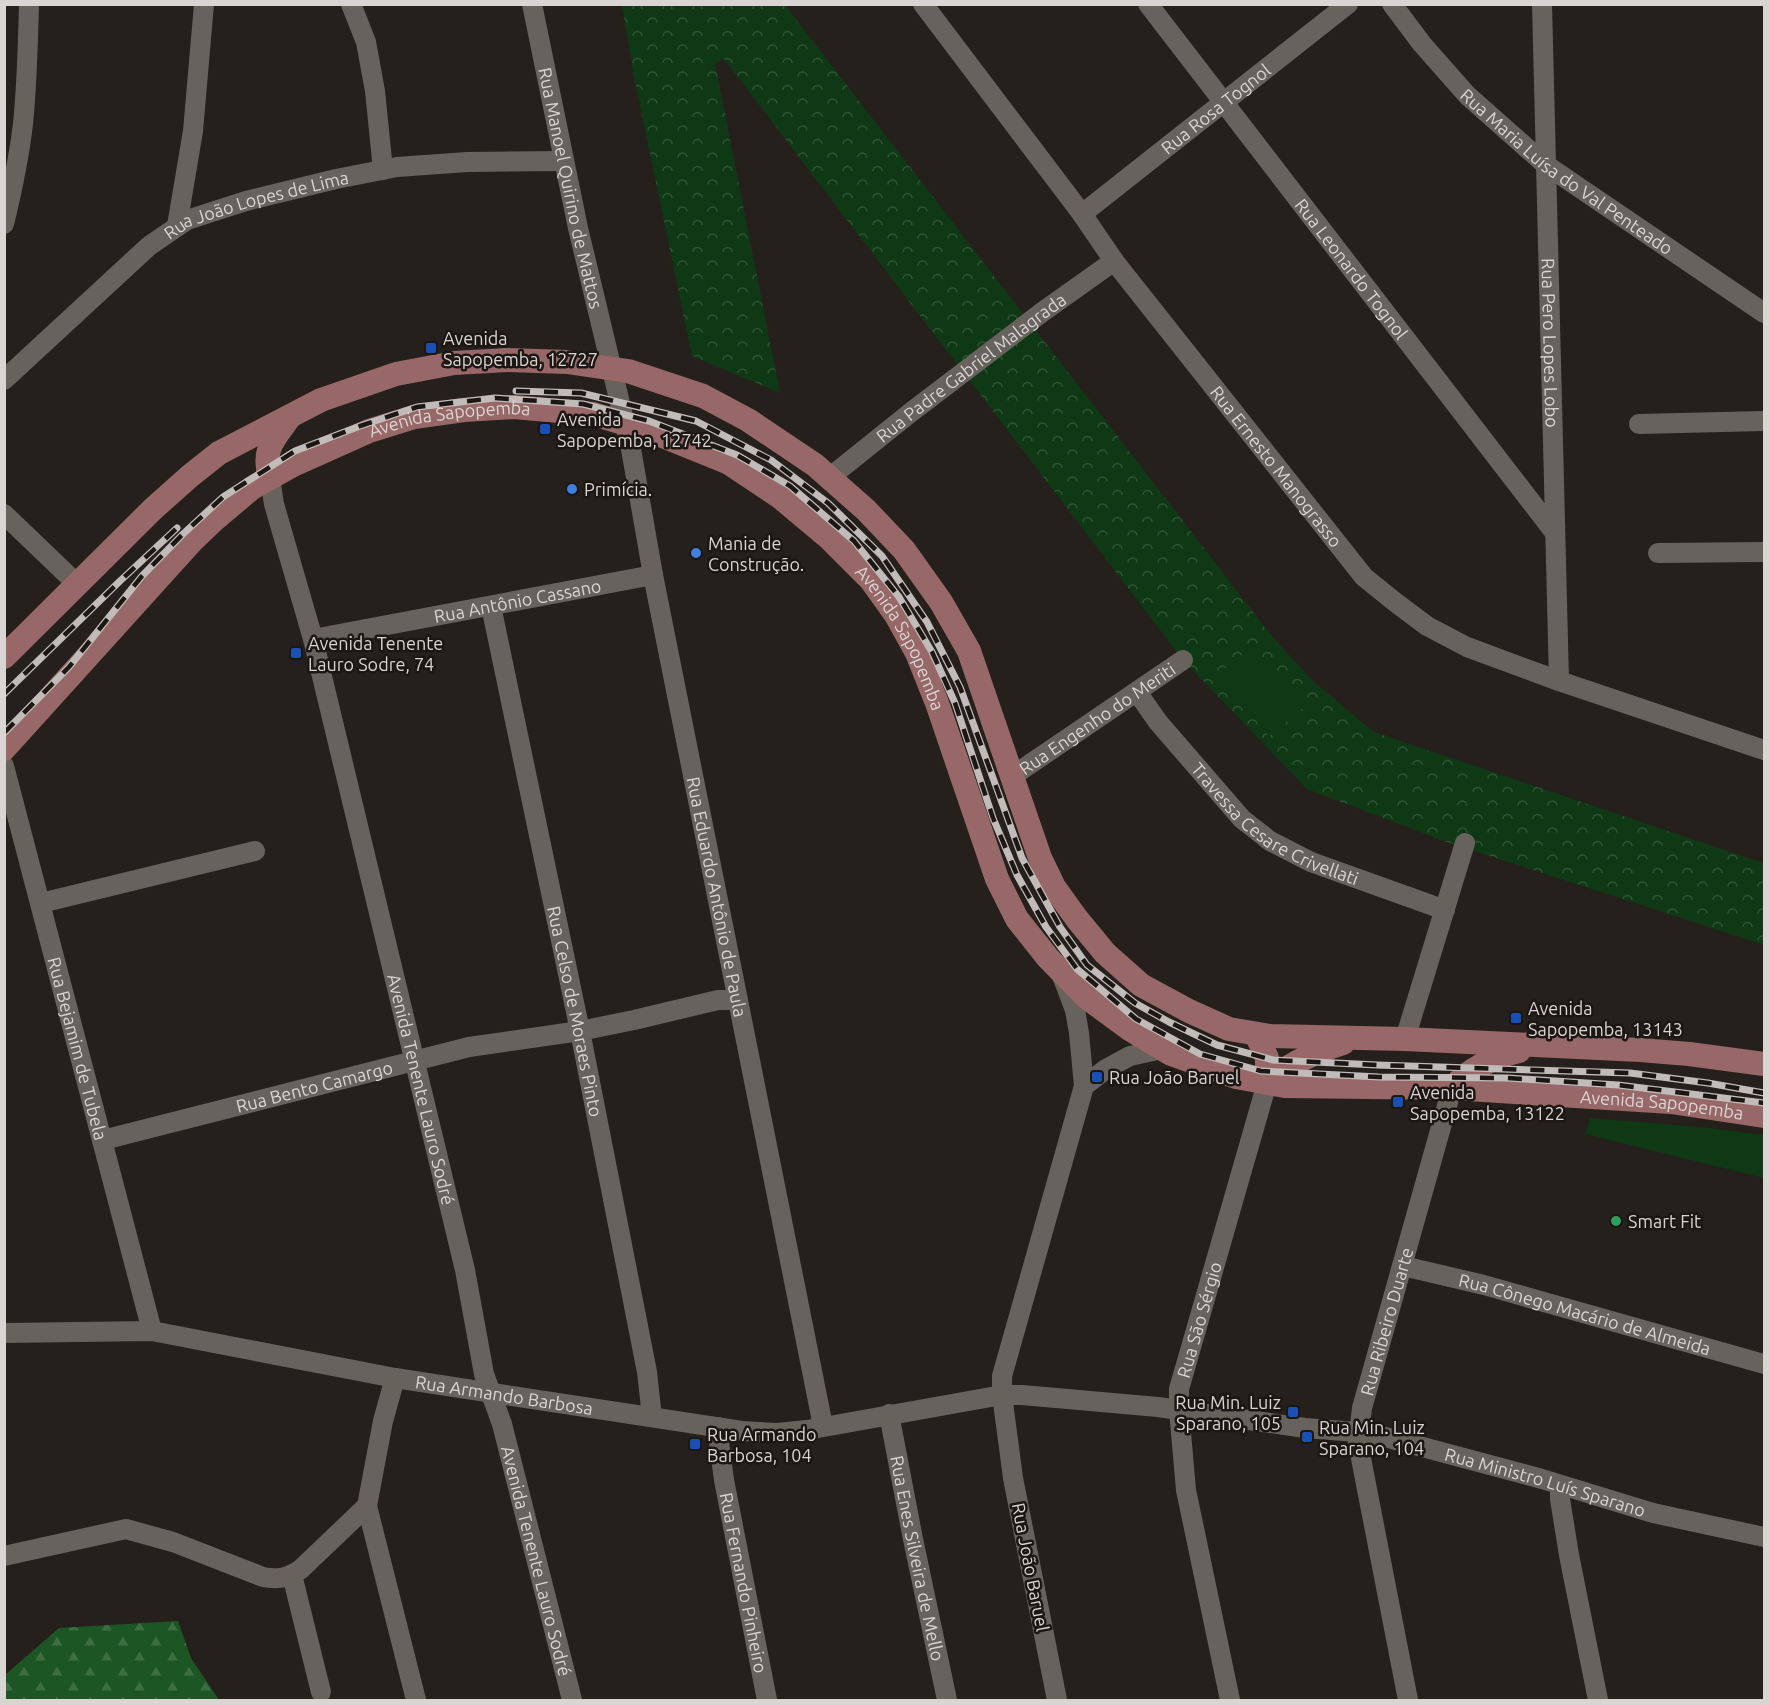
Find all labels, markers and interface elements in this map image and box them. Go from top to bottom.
street label: Rua Rosa Tognol [1157,59,1274,158]
street label: Rua Manoel Quirino de Mattos [535,66,607,311]
street label: Rua Maria Luísa do Val Penteado [1457,84,1677,258]
street label: Rua João Lopes de Lima [160,167,350,243]
street label: Rua Leonardo Tognol [1291,195,1412,343]
street label: Rua Pero Lopes Lobo [1538,258,1563,428]
street label: Rua Padre Gabriel Malagrada [872,289,1070,446]
place label: Avenida Sapopemba, 12727 [443,328,598,369]
marker: Avenida Sapopemba, 12727 [424,341,438,355]
street label: Rua Ernesto Manograsso [1207,382,1346,551]
street label: Avenida Sapopemba [366,397,532,441]
place label: Avenida Sapopemba, 12742 [557,409,712,450]
marker: Avenida Sapopemba, 12742 [538,422,552,436]
place label: Primícia. [584,479,652,499]
marker: Primícia. [565,482,579,496]
place label: Mania de Construção. [708,533,804,574]
marker: Mania de Construção. [689,546,703,560]
street label: Avenida Sapopemba [852,561,949,713]
street label: Rua Antônio Cassano [432,575,603,626]
place label: Avenida Tenente Lauro Sodre, 74 [308,633,443,674]
marker: Avenida Tenente Lauro Sodre, 74 [289,646,303,660]
street label: Rua Engenho do Meriti [1015,658,1179,779]
street label: Travessa Cesare Crivellati [1188,758,1361,888]
street label: Rua Eduardo Antônio de Paula [684,775,751,1019]
street label: Rua Celso de Moraes Pinto [544,904,607,1118]
street label: Rua Bejamim de Tubela [44,955,112,1142]
street label: Avenida Tenente Lauro Sodré [384,972,459,1207]
place label: Avenida Sapopemba, 13143 [1528,998,1683,1039]
marker: Avenida Sapopemba, 13143 [1509,1011,1523,1025]
street label: Rua Bento Camargo [234,1057,395,1116]
place label: Rua João Baruel [1109,1067,1240,1087]
marker: Rua João Baruel [1090,1070,1104,1084]
place label: Avenida Sapopemba, 13122 [1410,1082,1565,1123]
street label: Avenida Sapopemba [1579,1086,1745,1123]
marker: Avenida Sapopemba, 13122 [1391,1095,1405,1109]
place label: Smart Fit [1628,1211,1701,1231]
marker: Smart Fit [1609,1214,1623,1228]
street label: Rua Ribeiro Duarte [1356,1245,1417,1398]
street label: Rua São Sérgio [1173,1259,1225,1380]
street label: Rua Cônego Macário de Almeida [1457,1269,1713,1358]
street label: Rua Armando Barbosa [414,1371,594,1418]
place label: Rua Min. Luiz Sparano, 105 [1175,1392,1281,1433]
marker: Rua Min. Luiz Sparano, 105 [1286,1405,1300,1419]
place label: Rua Min. Luiz Sparano, 104 [1319,1417,1425,1458]
place label: Rua Armando Barbosa, 104 [707,1424,817,1465]
marker: Rua Min. Luiz Sparano, 104 [1300,1430,1314,1444]
marker: Rua Armando Barbosa, 104 [688,1437,702,1451]
street label: Rua Ministro Luís Sparano [1443,1443,1648,1520]
street label: Avenida Tenente Lauro Sodré [498,1444,576,1678]
street label: Rua Enes Silveira de Mello [887,1454,948,1663]
street label: Rua Fernando Pinheiro [717,1491,771,1675]
street label: Rua João Baruel [1009,1501,1053,1633]

